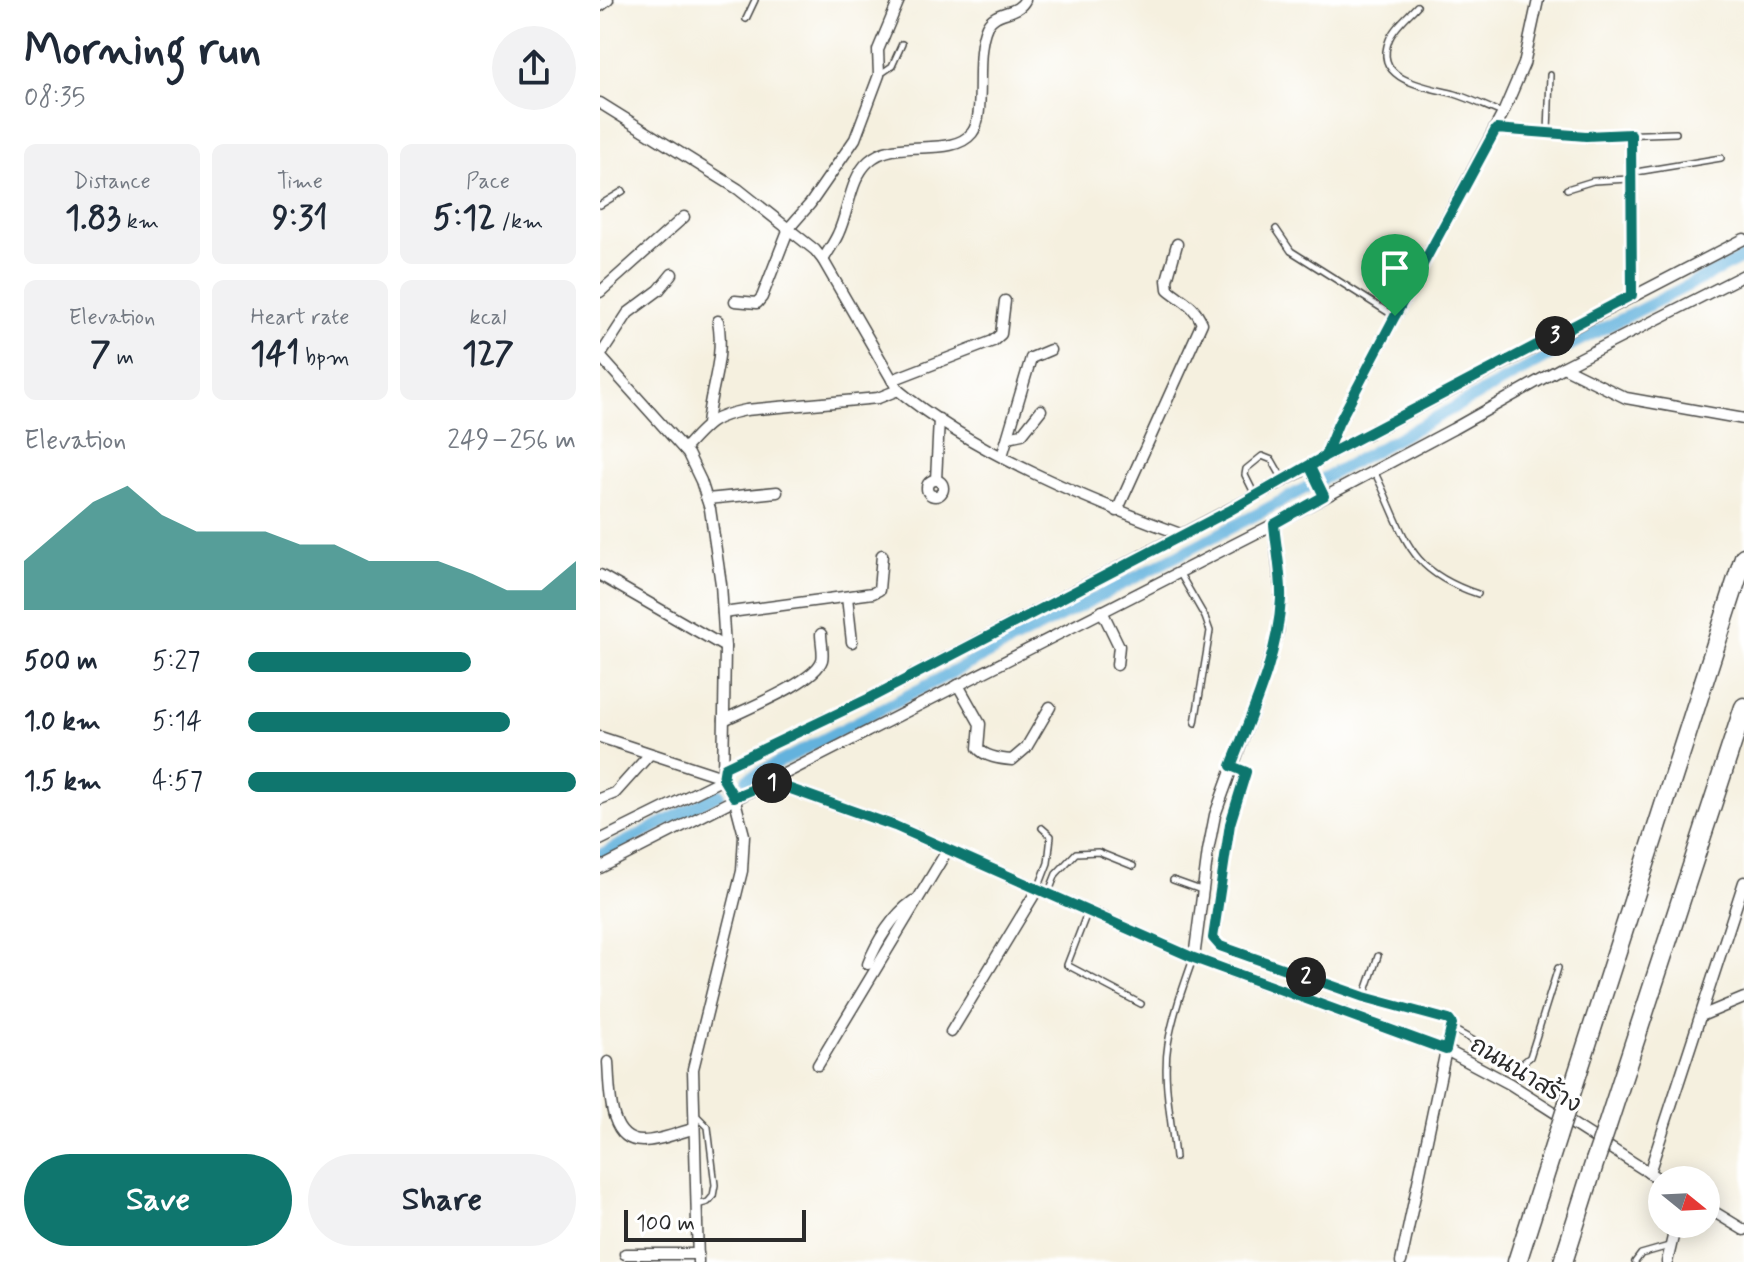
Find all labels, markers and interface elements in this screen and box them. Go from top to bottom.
text: Morning run [24,22,261,80]
button: share [492,26,576,110]
text: 08:35 [24,81,85,115]
text: Distance [73,168,151,196]
text: Time [277,168,323,196]
text: Pace [466,168,510,196]
text: 1.83 [65,196,121,241]
text: 9:31 [272,196,328,241]
text: 5:12 [433,196,496,241]
text: km [121,208,159,236]
text: /km [496,208,543,236]
pin [1361,234,1429,316]
icon: arrive [1373,246,1417,290]
text: Elevation [69,304,155,332]
text: Heart rate [251,304,349,332]
text: kcal [470,304,506,332]
pin: 3 [1535,316,1575,356]
text: 3 [1550,322,1560,350]
text: 7 [90,332,111,377]
text: 141 [250,332,299,377]
text: 127 [462,332,514,377]
text: m [111,344,134,372]
text: bpm [299,344,350,372]
text: Elevation [24,424,126,458]
text: 249–256 m [447,424,576,458]
text: 500 m [24,645,98,679]
text: 5:27 [152,645,200,679]
text: 1.0 km [24,705,101,739]
text: 5:14 [152,705,202,739]
pin: 1 [752,763,792,803]
text: 1.5 km [24,765,102,799]
text: 4:57 [152,765,203,799]
text: 1 [767,769,777,797]
pin: 2 [1286,957,1326,997]
text: 2 [1301,963,1311,991]
street label: ถนนนาสร้าง [1464,1029,1587,1121]
button: Save [24,1154,292,1246]
button: Share [308,1154,576,1246]
north arrow [1648,1166,1720,1238]
map controls [1648,1166,1720,1238]
scale bar [624,1206,806,1242]
text: 100 m [636,1210,695,1238]

